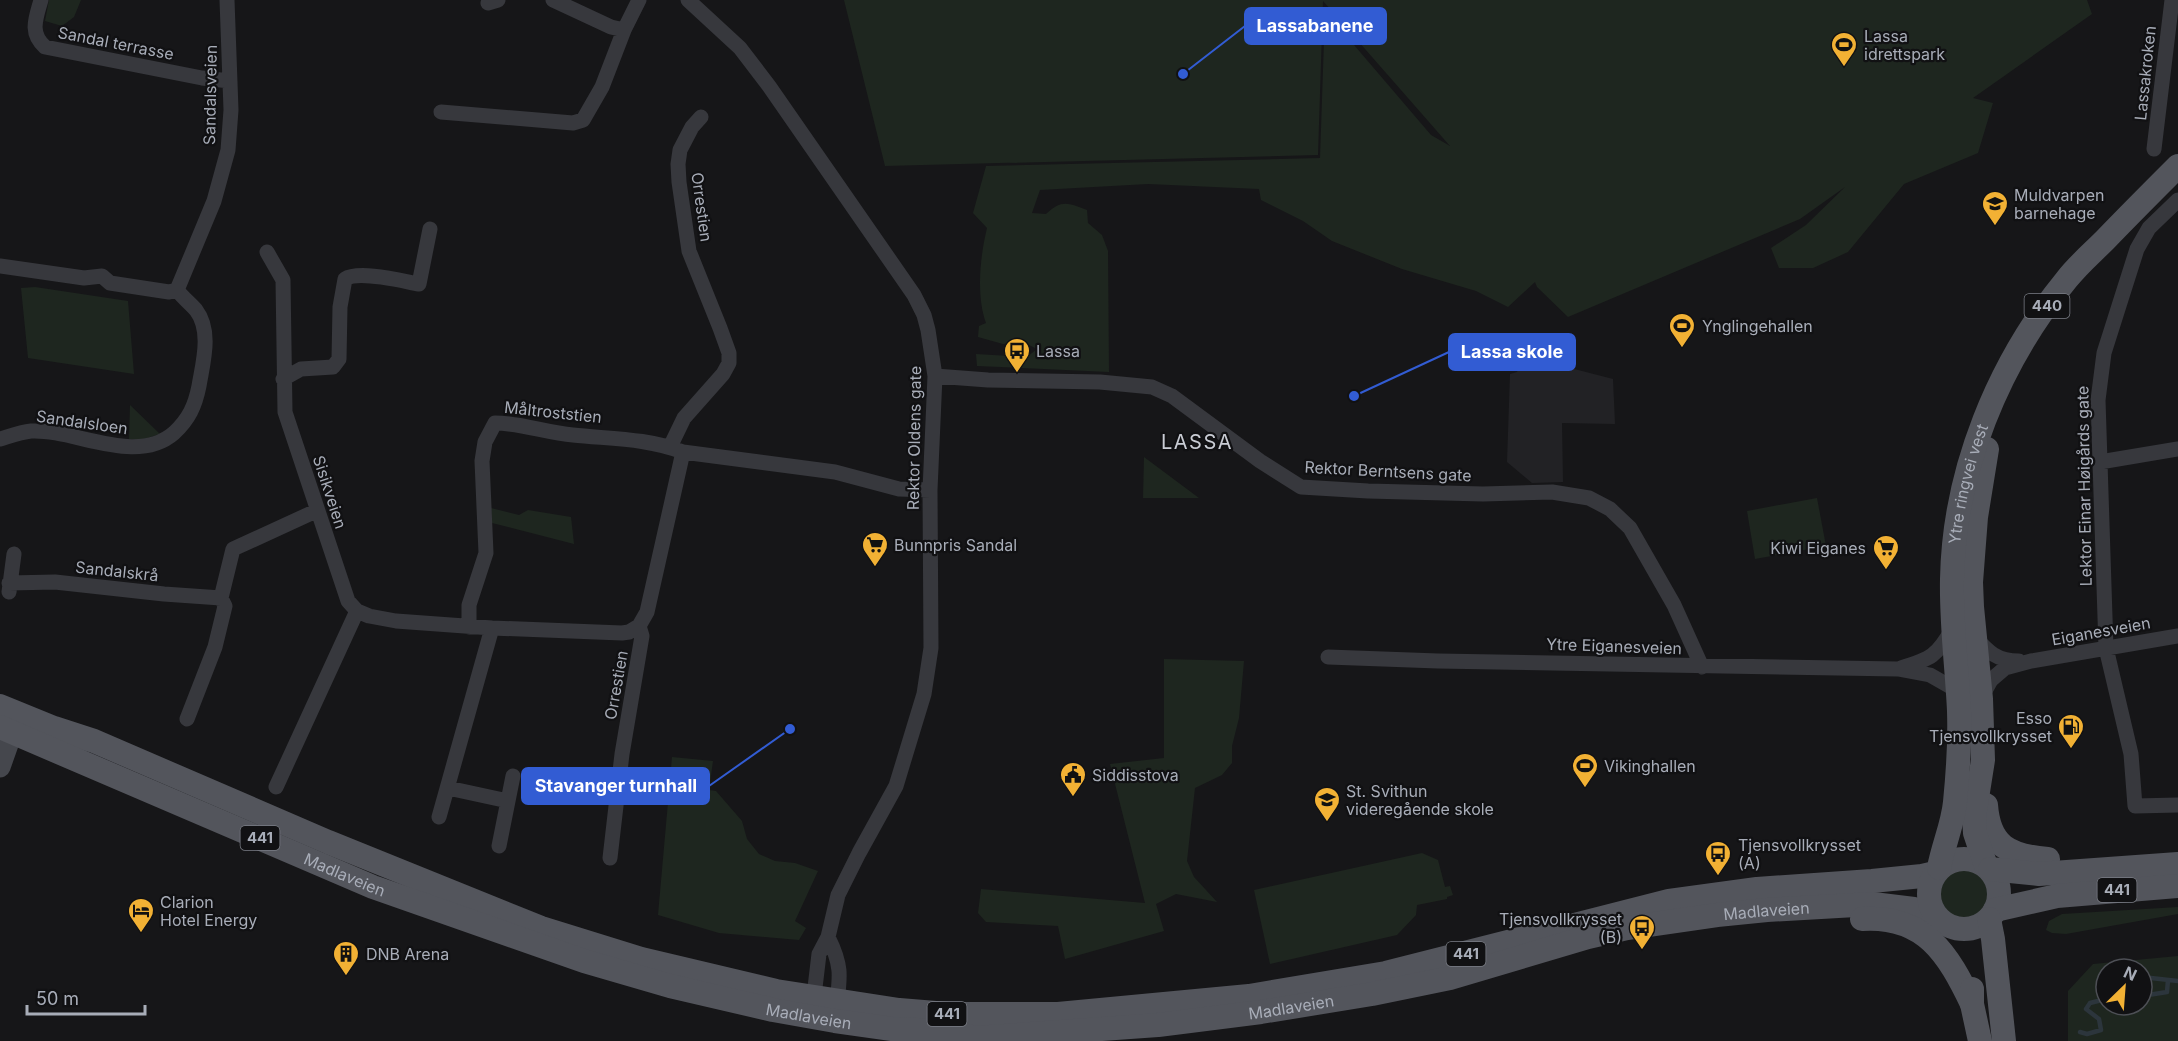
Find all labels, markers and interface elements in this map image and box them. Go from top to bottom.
callout: Lassabanene [1245,8,1386,44]
text: Lassabanene [1256,15,1374,36]
street label: Sandal terrasse [56,22,176,64]
street label: Lassakroken [2130,25,2160,121]
place label: Lassa idrettspark [1864,26,1945,64]
sports icon: Lassa idrettspark [1829,30,1859,68]
street label: Sandalsveien [199,45,221,145]
street label: Orrestien [687,171,717,243]
place label: Muldvarpen barnehage [2014,185,2104,223]
school or university icon: Muldvarpen barnehage [1980,189,2010,227]
road number: 440 [2024,294,2070,318]
sports icon: Ynglingehallen [1667,311,1697,349]
place label: Ynglingehallen [1702,316,1813,336]
callout: Lassa skole [1449,334,1575,370]
bus stop icon: Lassa [1002,336,1032,374]
place label: Lassa [1036,341,1080,361]
text: Lassa skole [1461,341,1563,362]
street label: Rektor Oldens gate [903,366,925,510]
street label: Lektor Einar Høigårds gate [2072,386,2096,586]
street label: Måltroststien [503,397,603,427]
street label: Sandalsloen [35,406,129,438]
street label: Ytre ringvei vest [1944,421,1992,545]
district label: LASSA [1161,430,1233,454]
street label: Sisikveien [309,453,351,531]
street label: Rektor Berntsens gate [1304,457,1472,485]
supermarket icon: Bunnpris Sandal [860,530,890,568]
supermarket icon: Kiwi Eiganes [1871,533,1901,571]
place label: Bunnpris Sandal [894,535,1017,555]
place label: Kiwi Eiganes [1770,538,1866,558]
street label: Sandalskrå [74,557,160,585]
street label: Eiganesveien [2050,612,2152,650]
street label: Ytre Eiganesveien [1546,634,1682,658]
street label: Orrestien [600,649,632,721]
place label: Esso Tjensvollkrysset [1929,708,2052,746]
fuel station icon: Esso Tjensvollkrysset [2056,712,2086,750]
sports icon: Vikinghallen [1570,751,1600,789]
place label: Vikinghallen [1604,756,1696,776]
public building icon: Siddisstova [1058,760,1088,798]
place label: Siddisstova [1092,765,1179,785]
callout: Stavanger turnhall [522,768,709,804]
text: Stavanger turnhall [535,775,697,796]
place label: St. Svithun videregående skole [1346,781,1494,819]
school or university icon: St. Svithun videregående skole [1312,785,1342,823]
road number: 441 [240,826,280,850]
place label: Tjensvollkrysset (A) [1738,835,1861,873]
bus stop icon: Tjensvollkrysset (A) [1703,839,1733,877]
street label: Madlaveien [301,849,388,901]
road number: 441 [2098,878,2136,902]
place label: Clarion Hotel Energy [160,892,257,930]
hotel icon: Clarion Hotel Energy [126,896,156,934]
street label: Madlaveien [1722,898,1810,924]
place label: Tjensvollkrysset (B) [1499,909,1622,947]
bus stop icon: Tjensvollkrysset (B) [1627,913,1657,951]
building icon: DNB Arena [331,939,361,977]
road number: 441 [1446,942,1486,966]
place label: DNB Arena [366,944,449,964]
north arrow [2094,957,2154,1017]
text: N [2121,962,2140,985]
scale bar [27,978,146,1016]
text: 50 m [36,988,79,1009]
street label: Madlaveien [1247,990,1336,1024]
street label: Madlaveien [764,999,853,1033]
road number: 441 [928,1002,966,1026]

